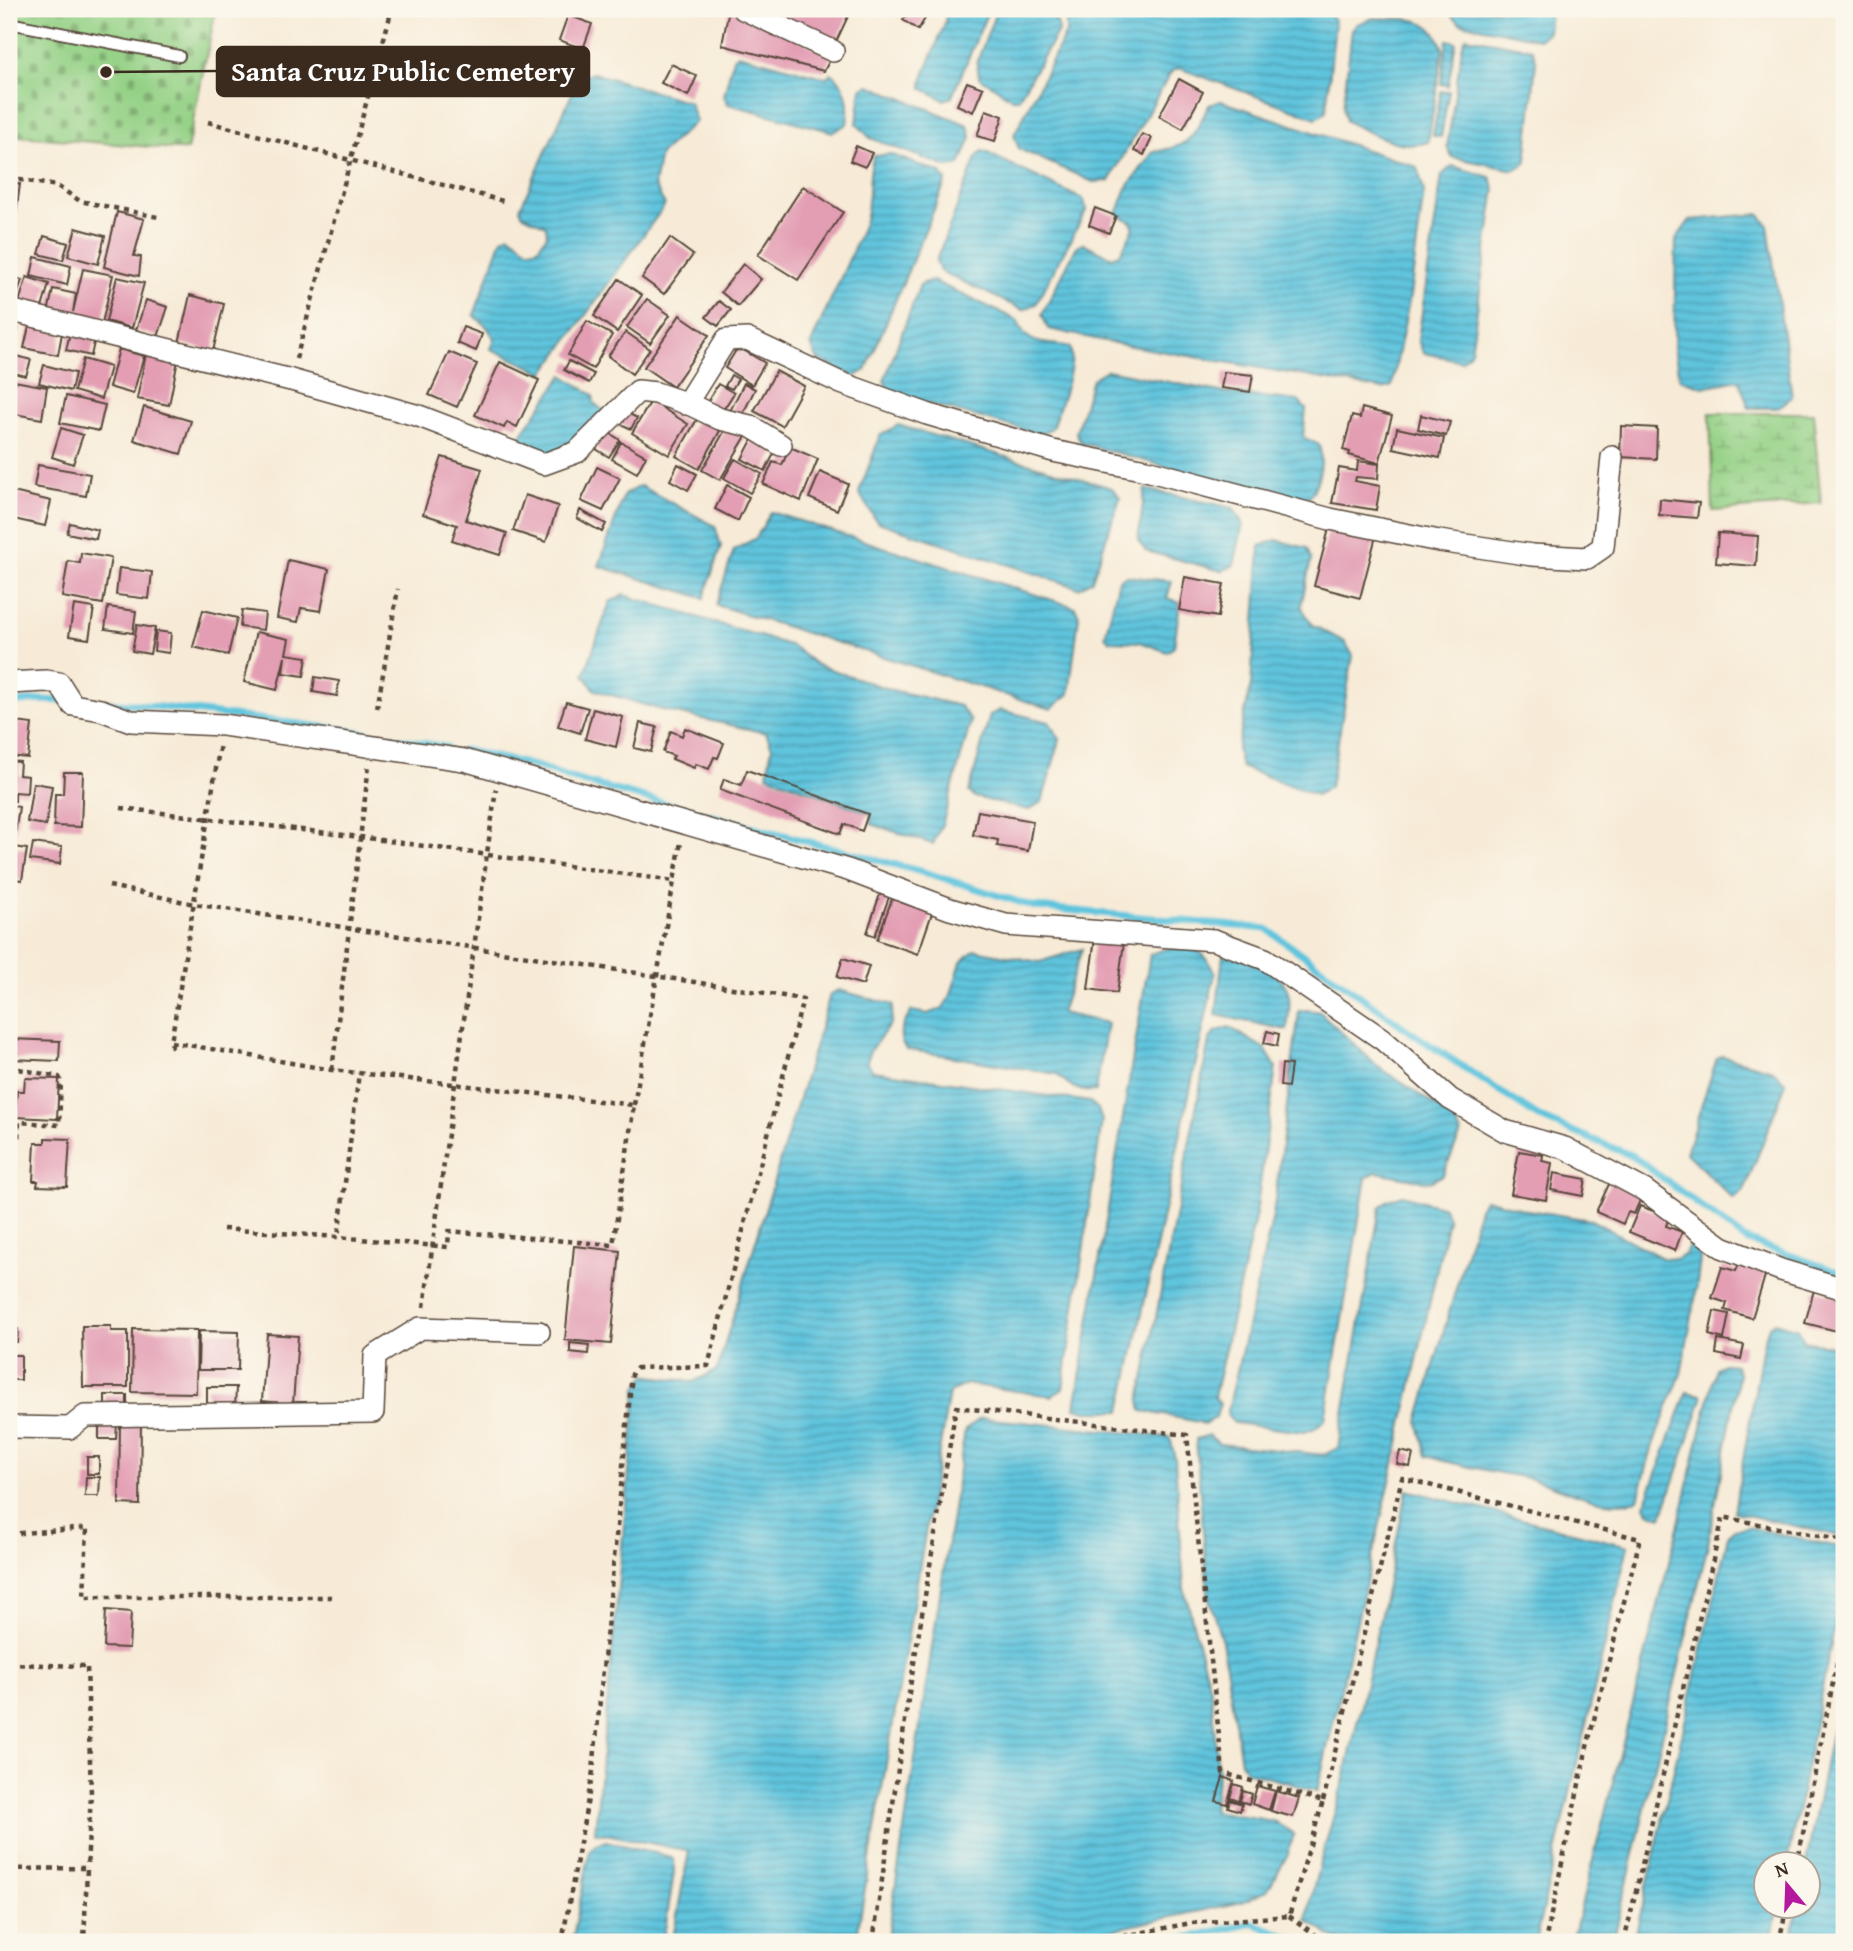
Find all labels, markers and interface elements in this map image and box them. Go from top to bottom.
callout: Santa Cruz Public Cemetery [217,47,589,96]
text: Santa Cruz Public Cemetery [231,50,576,91]
north arrow [1752,1850,1822,1920]
text: N [1771,1854,1792,1884]

